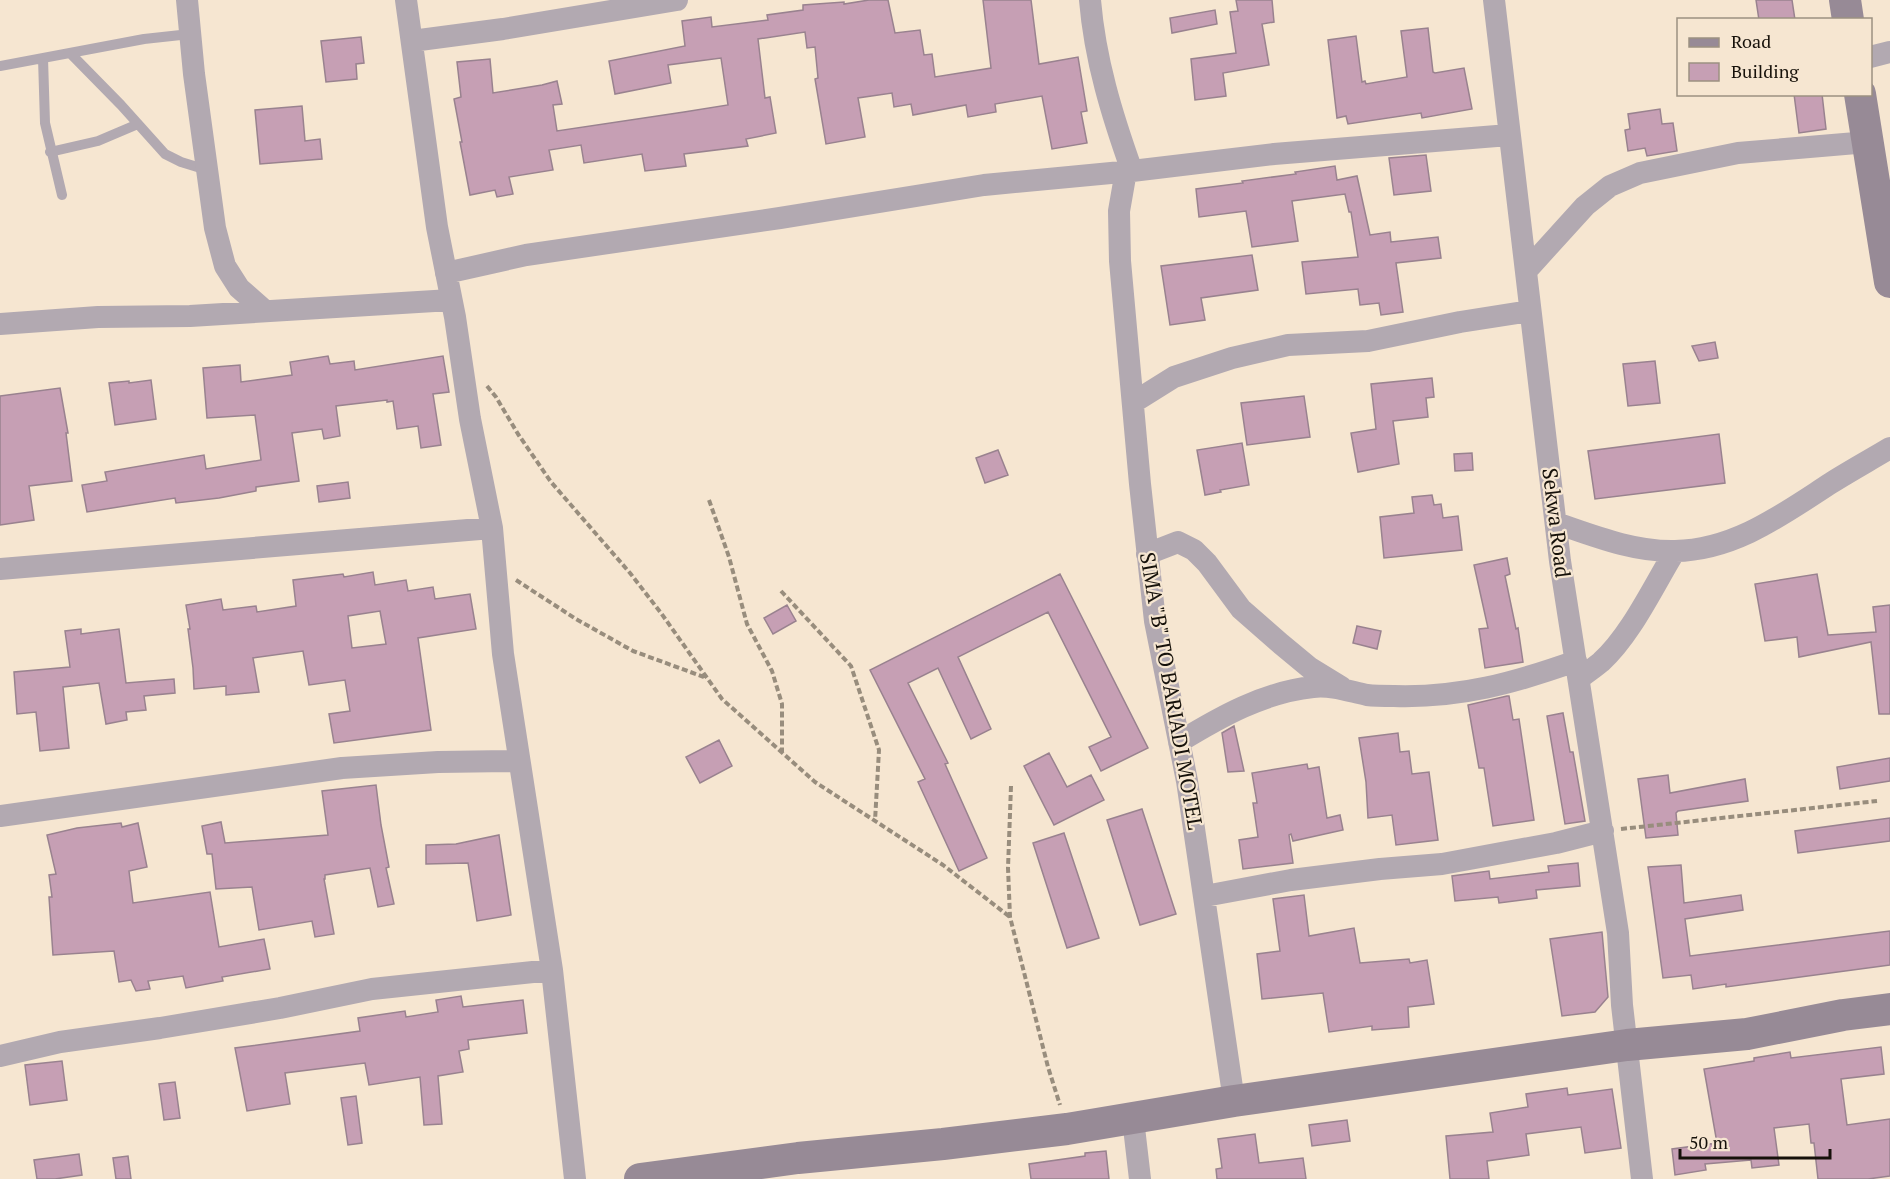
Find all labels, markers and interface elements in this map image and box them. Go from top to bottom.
legend [1677,18,1872,96]
text: Road [1731,29,1771,53]
text: Building [1731,59,1799,83]
street label: Sekwa Road [1536,466,1578,580]
street label: SIMA "B" TO BARIADI MOTEL [1134,550,1210,832]
scale bar [1680,1122,1830,1160]
text: 50 m [1689,1130,1729,1154]

